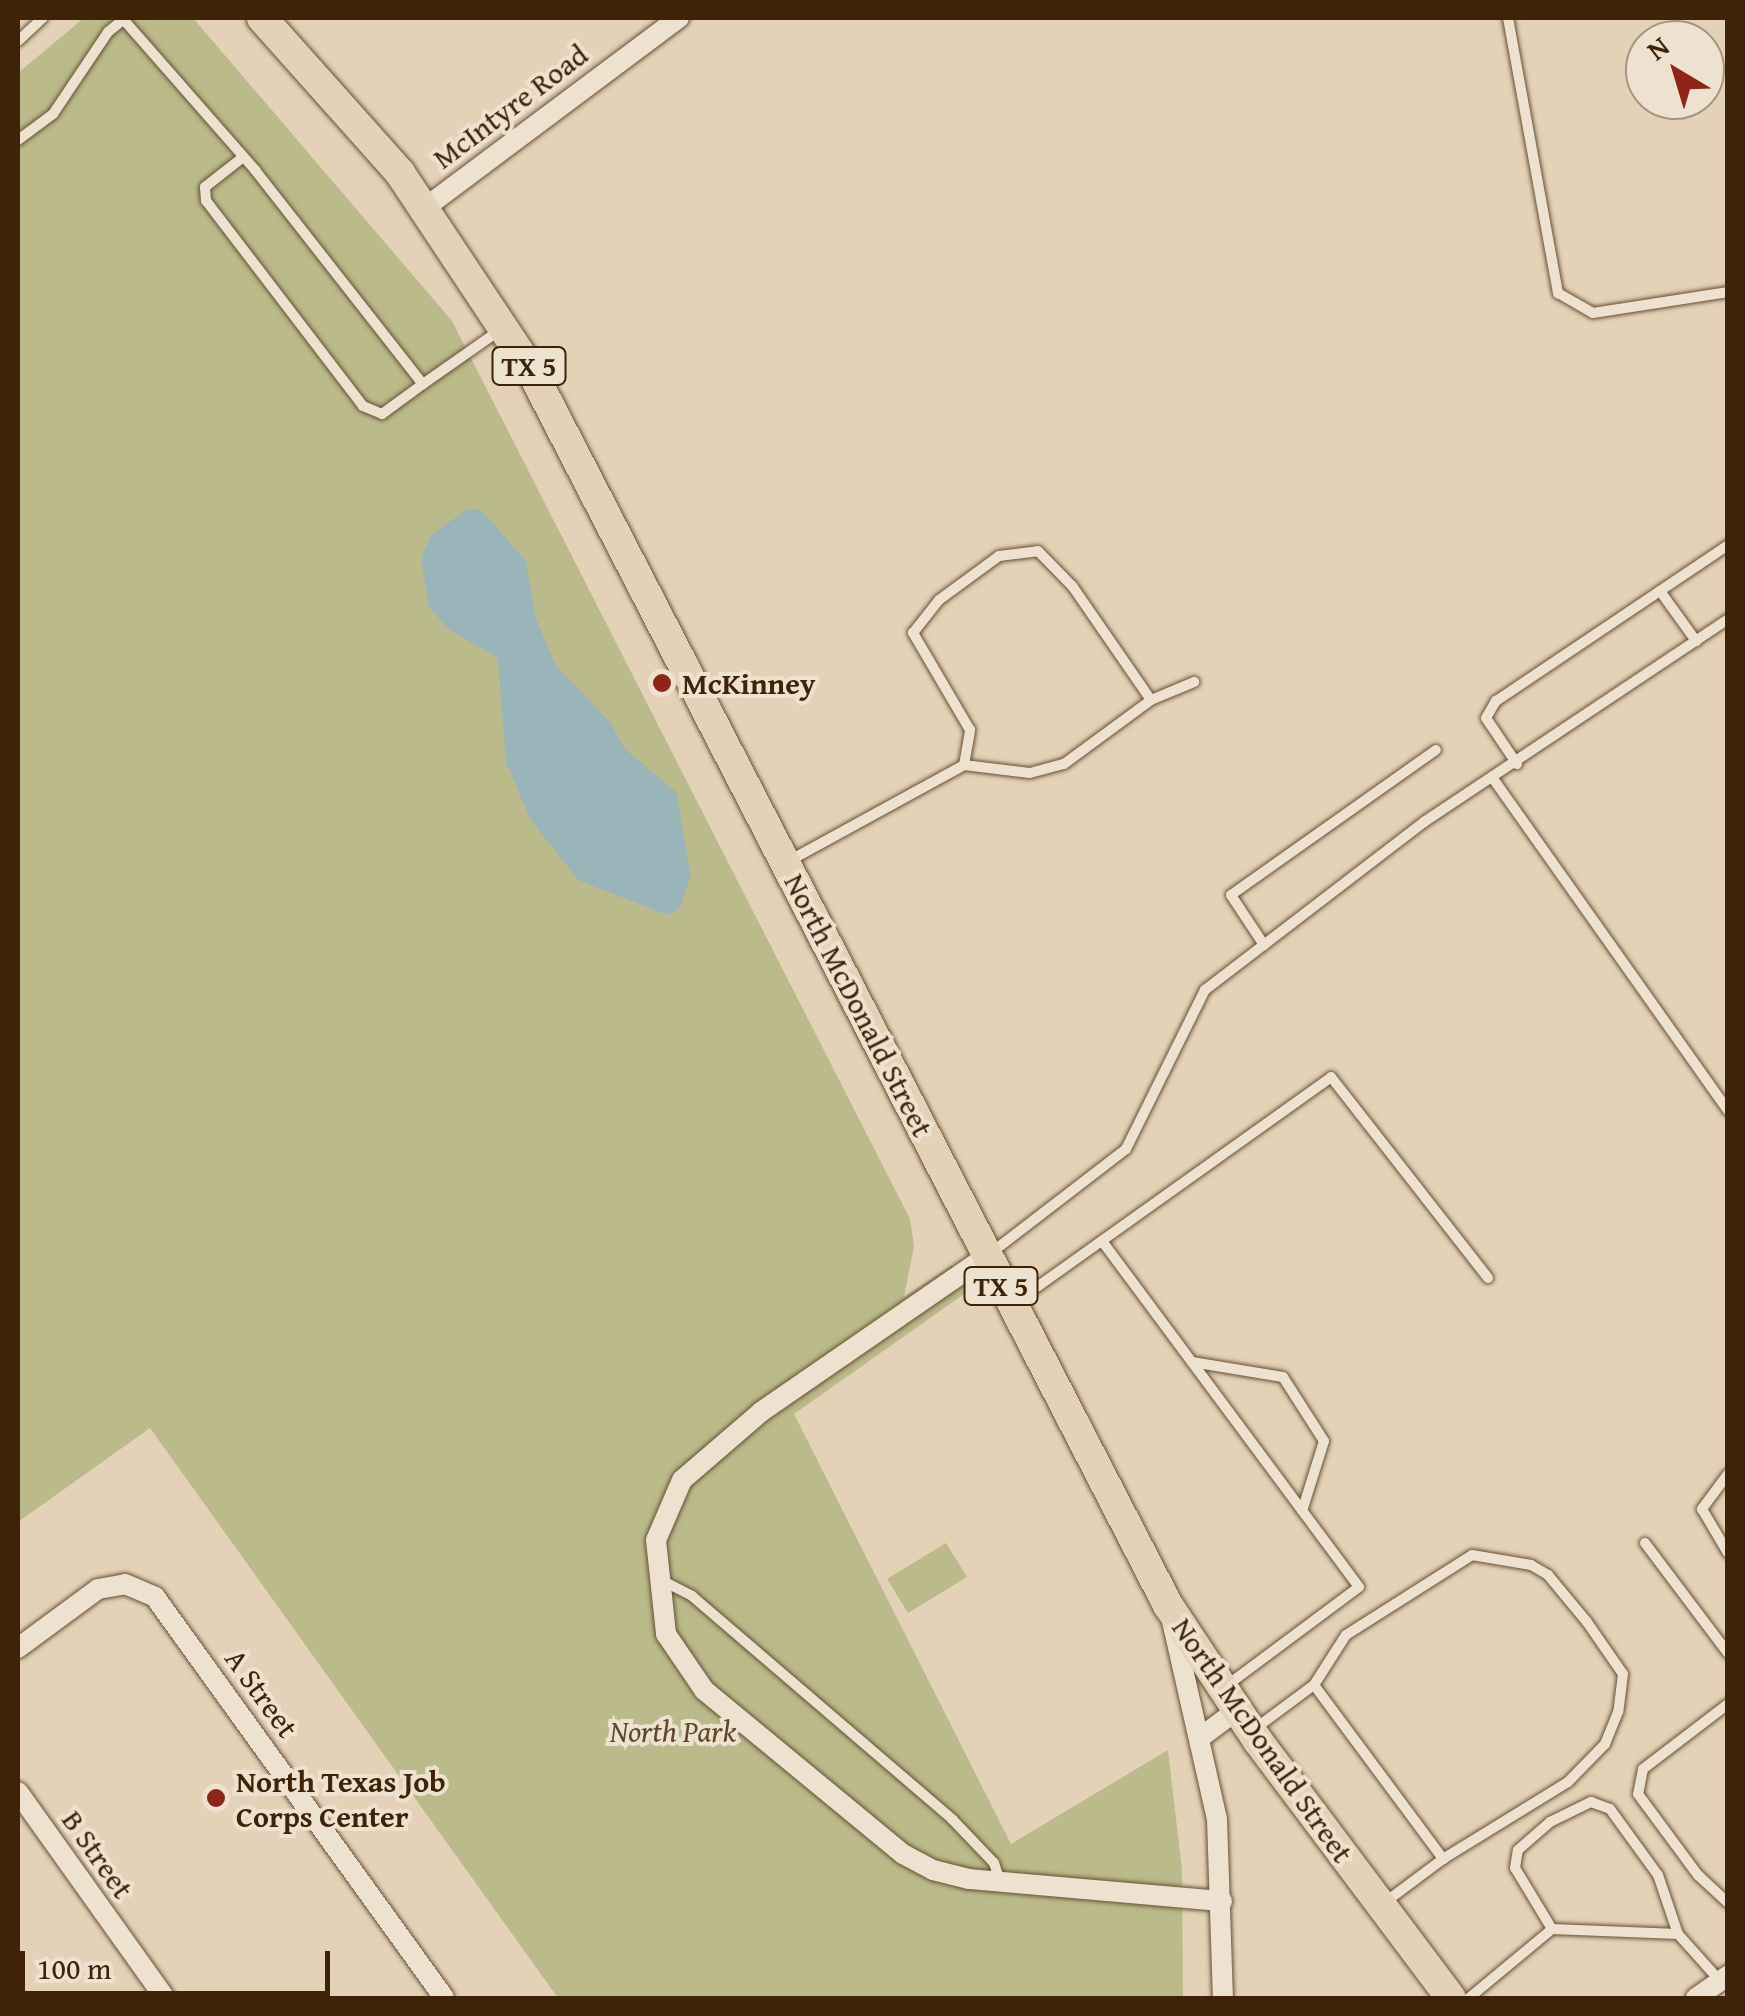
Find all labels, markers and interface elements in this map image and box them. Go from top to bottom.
north arrow [1625,20,1725,120]
text: N [1637,26,1677,69]
street label: McIntyre Road [425,36,595,176]
road number: TX 5 [492,343,566,389]
place label: McKinney [682,665,815,701]
marker: McKinney [651,672,673,694]
street label: North McDonald Street [777,867,941,1143]
road number: TX 5 [964,1263,1038,1309]
street label: North McDonald Street [1165,1611,1361,1869]
street label: A Street [218,1642,306,1744]
park label: North Park [610,1713,736,1749]
place label: North Texas Job Corps Center [236,1763,446,1834]
marker: North Texas Job Corps Center [205,1787,227,1809]
street label: B Street [55,1803,141,1905]
scale bar [25,1931,335,1993]
text: 100 m [37,1946,111,1990]

